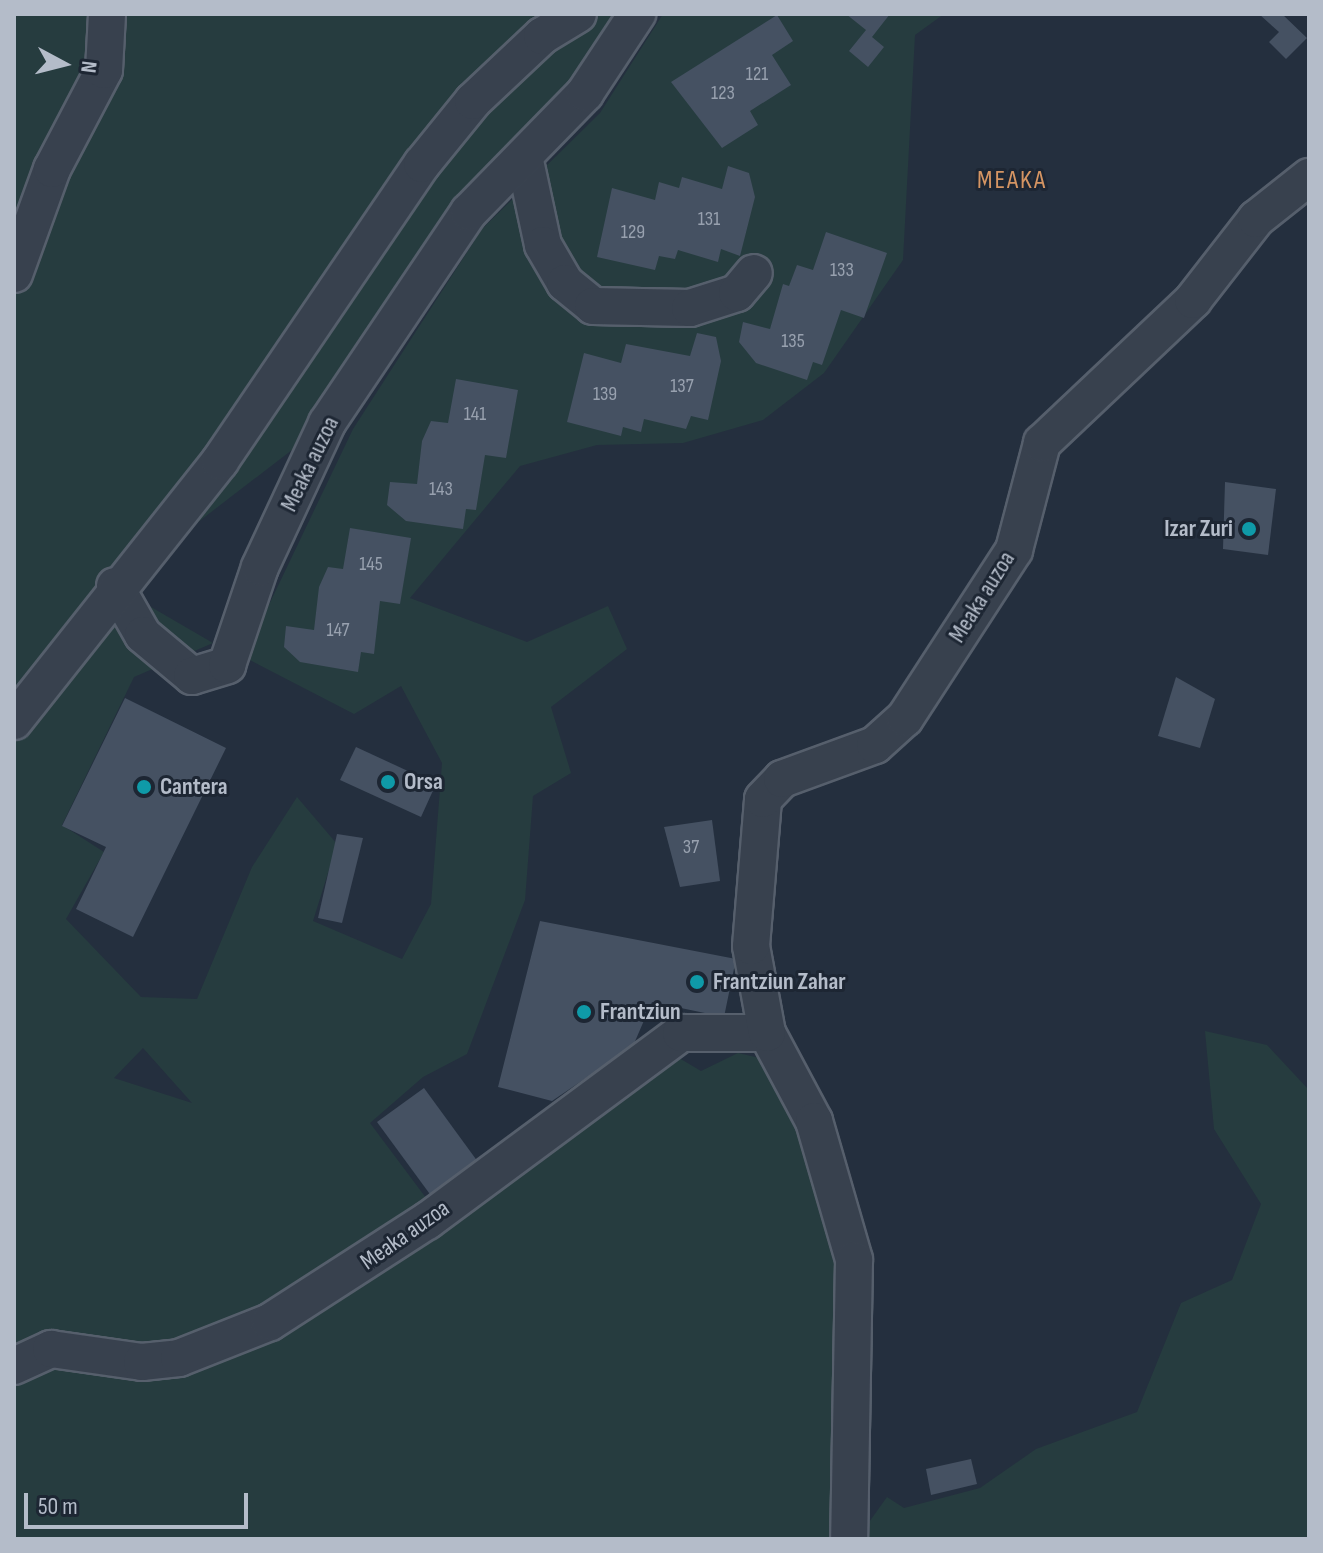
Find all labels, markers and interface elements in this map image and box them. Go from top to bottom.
north arrow [24,24,104,104]
text: N [74,60,102,74]
house number: 121 [746,62,768,86]
house number: 123 [711,81,735,105]
district label: MEAKA [977,165,1047,197]
house number: 131 [698,207,720,231]
house number: 129 [621,220,645,244]
house number: 133 [830,258,854,282]
house number: 135 [781,329,805,353]
house number: 137 [670,374,694,398]
house number: 139 [593,382,617,406]
house number: 141 [464,402,486,426]
street label: Meaka auzoa [275,412,345,516]
house number: 143 [429,477,453,501]
place label: Izar Zuri [1164,515,1233,543]
marker: Izar Zuri [1240,520,1258,538]
street label: Meaka auzoa [943,546,1021,648]
house number: 145 [359,552,383,576]
house number: 147 [326,618,350,642]
place label: Orsa [404,768,443,796]
place label: Cantera [160,773,228,801]
marker: Orsa [379,773,397,791]
marker: Cantera [135,778,153,796]
house number: 37 [683,835,699,859]
place label: Frantziun Zahar [713,968,846,996]
marker: Frantziun Zahar [688,973,706,991]
place label: Frantziun [600,998,681,1026]
marker: Frantziun [575,1003,593,1021]
street label: Meaka auzoa [355,1194,455,1276]
scale bar [28,1477,252,1527]
text: 50 m [38,1492,78,1521]

